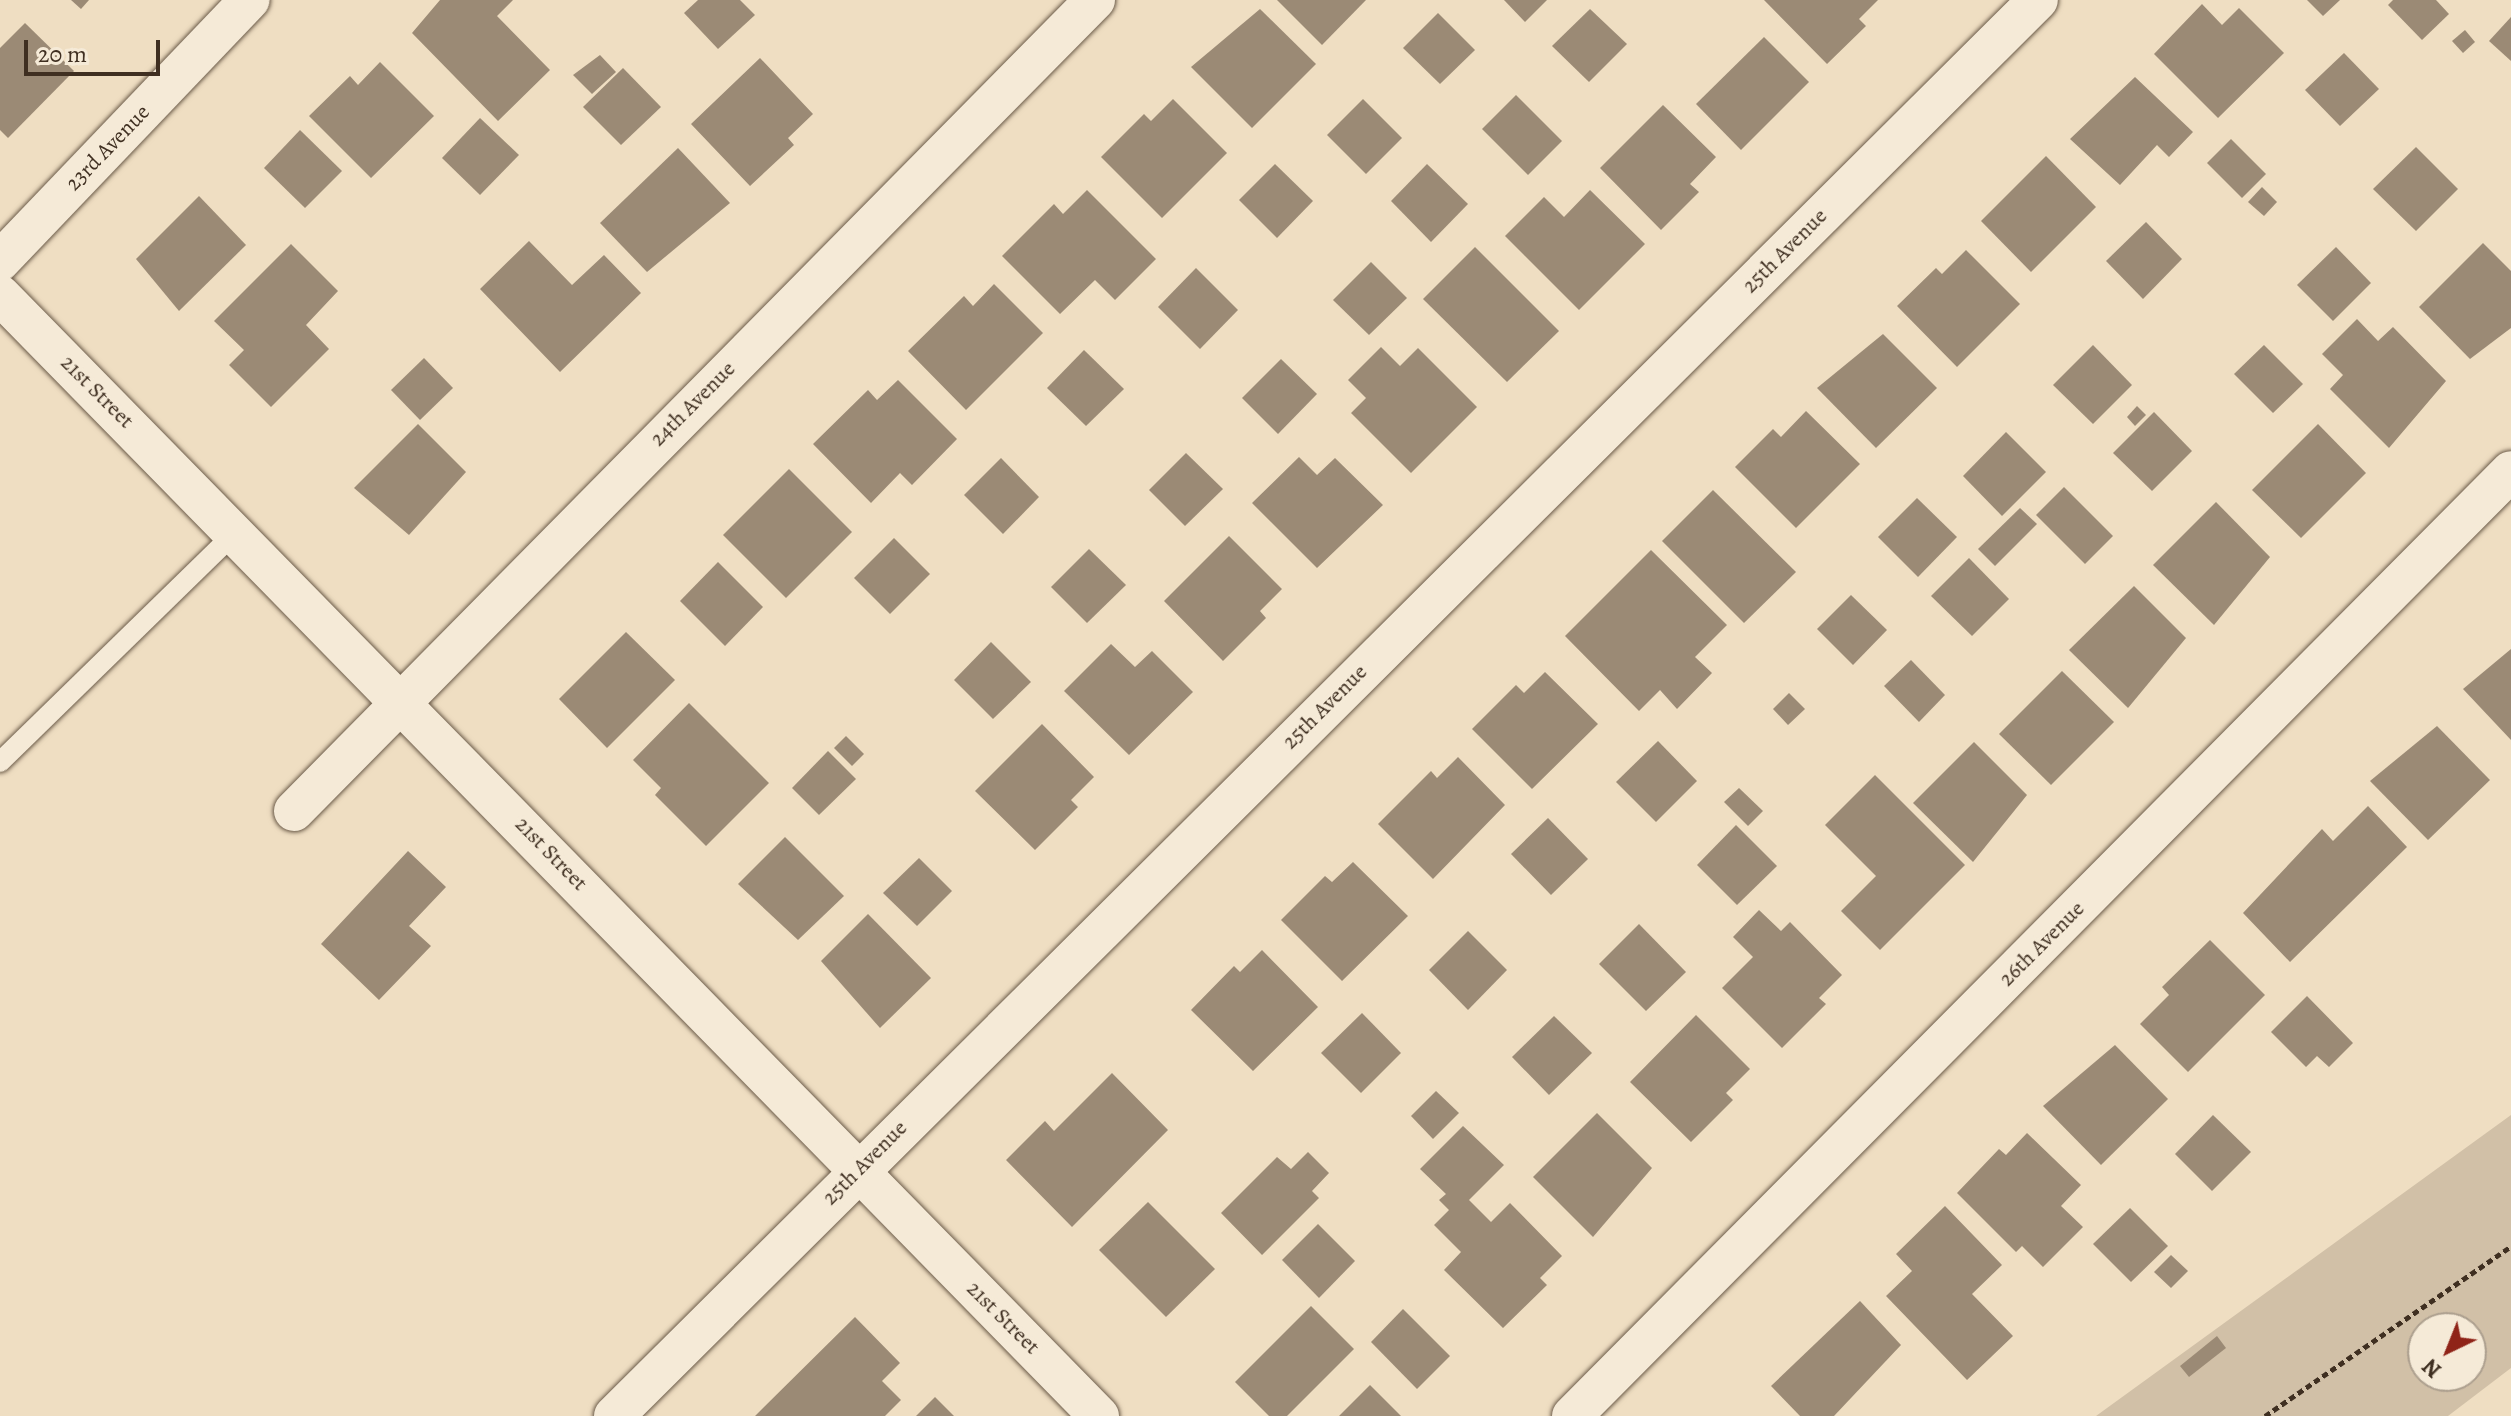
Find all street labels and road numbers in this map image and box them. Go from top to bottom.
street label: 23rd Avenue [60,99,156,197]
street label: 25th Avenue [1737,203,1833,299]
street label: 21st Street [55,350,139,434]
street label: 24th Avenue [645,356,741,452]
street label: 25th Avenue [1277,659,1373,755]
street label: 21st Street [509,812,593,896]
street label: 26th Avenue [1994,896,2090,992]
street label: 25th Avenue [817,1115,913,1211]
street label: 21st Street [961,1276,1045,1360]

